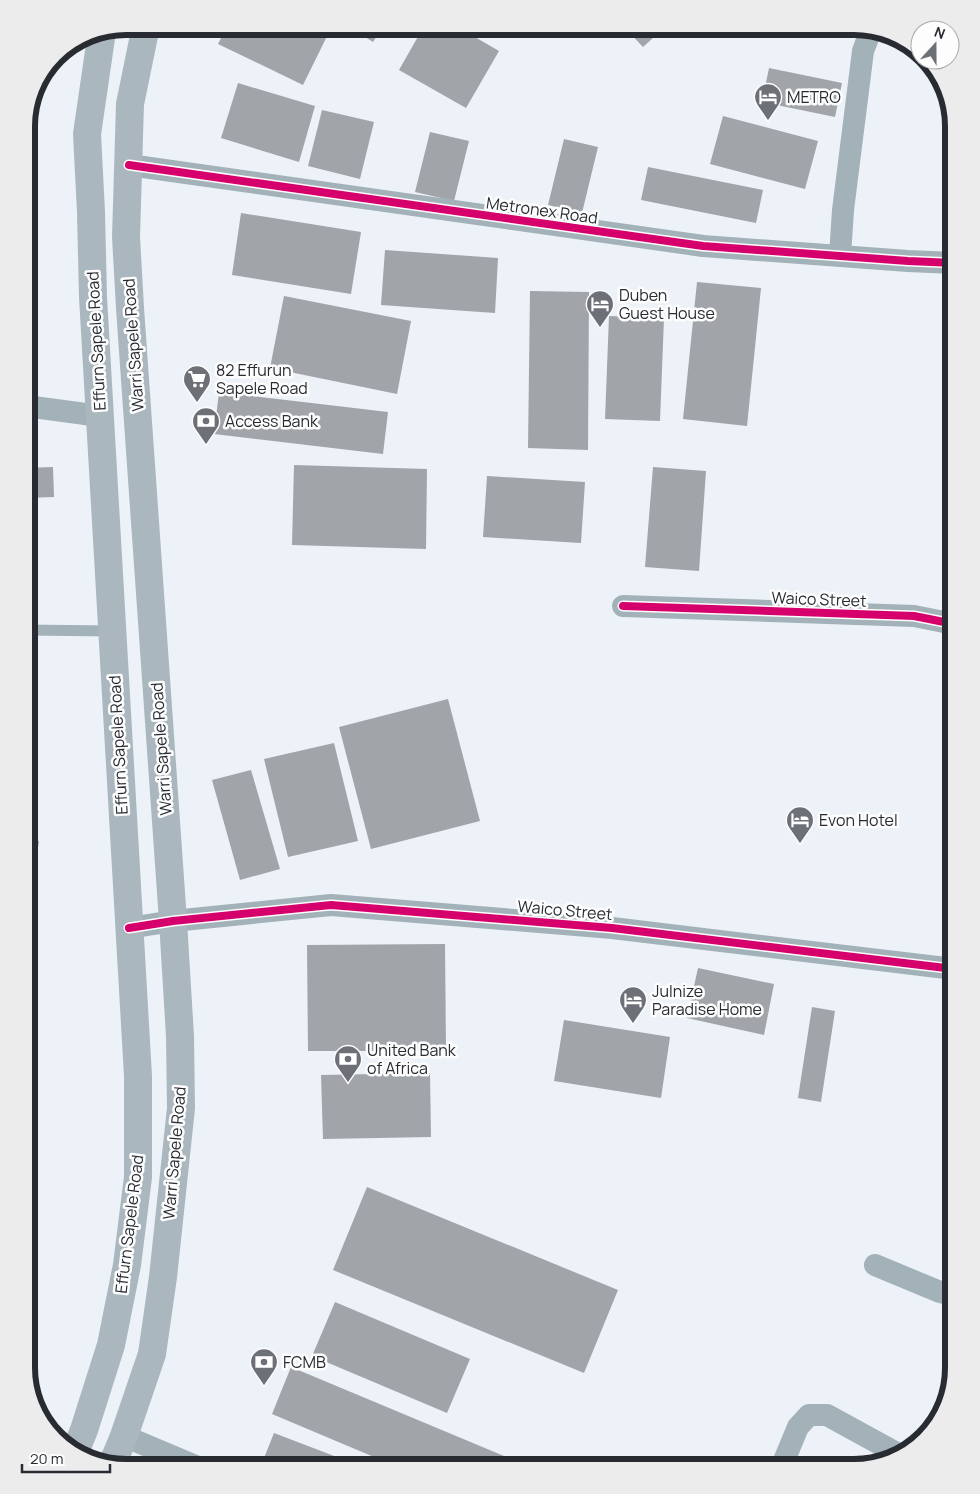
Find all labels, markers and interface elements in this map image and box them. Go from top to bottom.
north arrow [910,20,960,70]
text: N [932,22,948,43]
hotel icon: METRO [753,82,783,121]
place label: METRO [787,86,841,108]
street label: Metronex Road [485,191,599,229]
street label: Effurn Sapele Road [81,271,111,411]
street label: Warri Sapele Road [117,278,149,412]
place label: Duben Guest House [619,284,715,324]
hotel icon: Duben Guest House [585,289,615,328]
place label: 82 Effurun Sapele Road [216,359,308,399]
supermarket icon: 82 Effurun Sapele Road [182,364,212,403]
bank icon: Access Bank [191,406,221,445]
place label: Access Bank [225,410,319,432]
street label: Waico Street [771,586,867,612]
street label: Effurn Sapele Road [103,675,133,815]
street label: Warri Sapele Road [145,682,177,816]
hotel icon: Evon Hotel [785,805,815,844]
place label: Evon Hotel [819,809,898,831]
street label: Waico Street [517,895,613,925]
place label: Julnize Paradise Home [652,980,762,1020]
hotel icon: Julnize Paradise Home [618,985,648,1024]
place label: United Bank of Africa [367,1039,457,1079]
bank icon: United Bank of Africa [333,1044,363,1083]
street label: Warri Sapele Road [157,1086,191,1220]
street label: Effurn Sapele Road [110,1153,148,1295]
bank icon: FCMB [249,1347,279,1386]
place label: FCMB [283,1351,326,1373]
scale bar [22,1442,110,1474]
text: 20 m [30,1448,63,1469]

